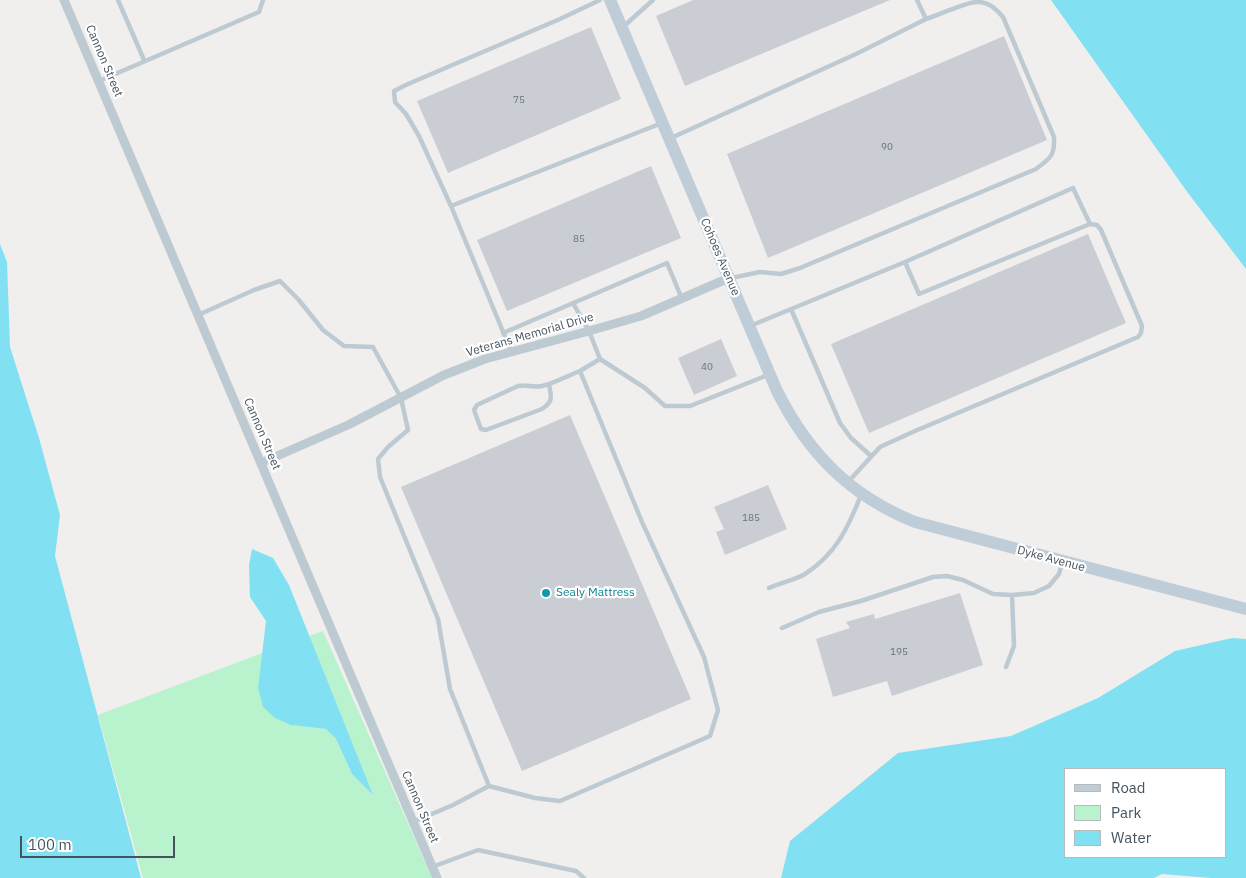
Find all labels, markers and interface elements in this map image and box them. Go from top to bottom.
street label: Cannon Street [82,23,126,99]
house number: 75 [513,94,525,106]
house number: 90 [881,141,893,153]
street label: Cohoes Avenue [697,216,743,298]
house number: 85 [573,233,585,245]
street label: Veterans Memorial Drive [465,310,595,360]
house number: 40 [701,361,713,373]
street label: Cannon Street [240,396,284,472]
house number: 185 [742,512,760,524]
street label: Dyke Avenue [1015,543,1087,575]
place label: Sealy Mattress [556,586,635,600]
marker: Sealy Mattress [540,587,552,599]
house number: 195 [890,646,908,658]
legend [1064,768,1226,858]
street label: Cannon Street [398,769,442,845]
text: Road [1111,778,1146,797]
text: Park [1111,803,1141,822]
scale bar [22,826,178,858]
text: Water [1111,828,1151,847]
text: 100 m [28,835,72,854]

